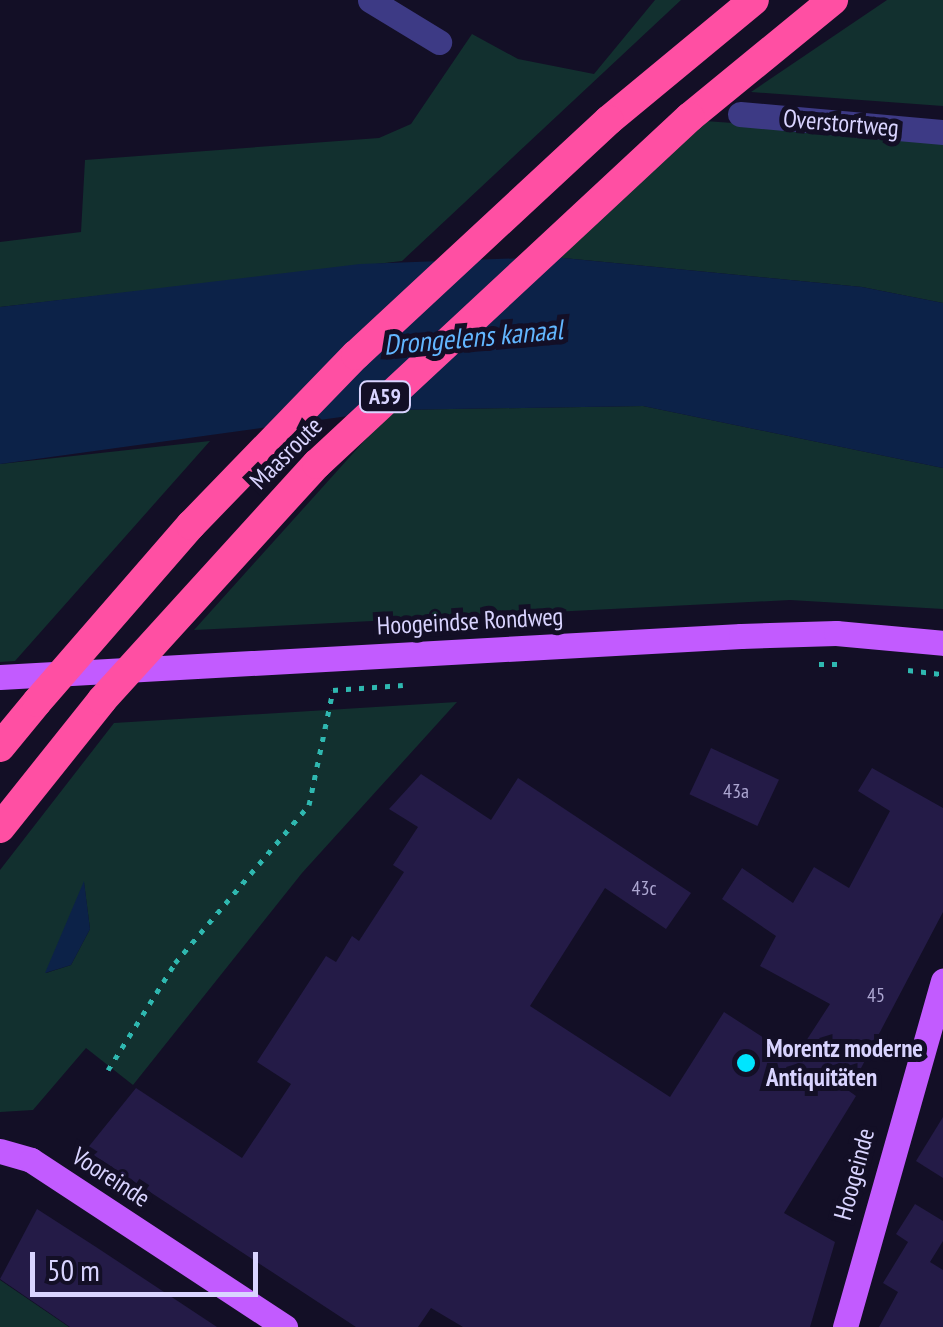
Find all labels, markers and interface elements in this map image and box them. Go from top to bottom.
street label: Overstortweg [782,103,900,143]
water label: Drongelens kanaal [382,312,564,362]
road number: A59 [358,380,412,414]
street label: Maasroute [244,411,328,495]
street label: Hoogeindse Rondweg [376,601,564,641]
house number: 43a [723,779,749,803]
house number: 43c [631,876,657,900]
house number: 45 [867,983,885,1007]
place label: Morentz moderne Antiquitäten [766,1034,924,1093]
marker: Morentz moderne Antiquitäten [735,1052,757,1074]
street label: Hoogeinde [827,1125,881,1223]
street label: Vooreinde [66,1141,156,1213]
scale bar [35,1232,262,1294]
text: 50 m [47,1250,100,1289]

